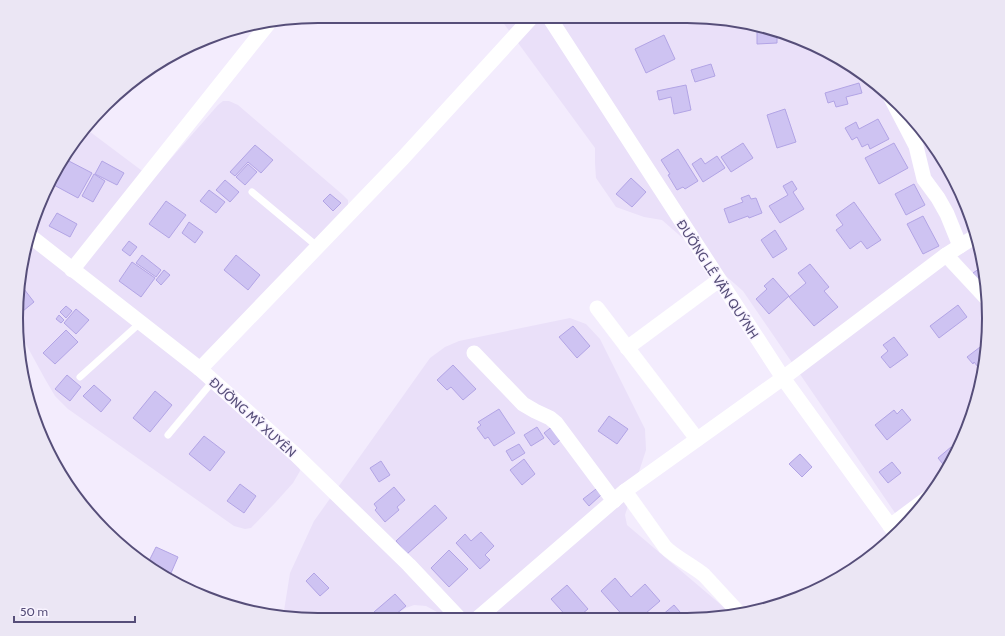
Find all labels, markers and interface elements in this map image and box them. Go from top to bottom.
street label: ĐƯỜNG LÊ VĂN QUÝNH [673,216,763,342]
street label: ĐƯỜNG MỸ XUYÊN [206,374,300,460]
scale bar [14,598,135,624]
text: 50 m [20,604,48,619]

